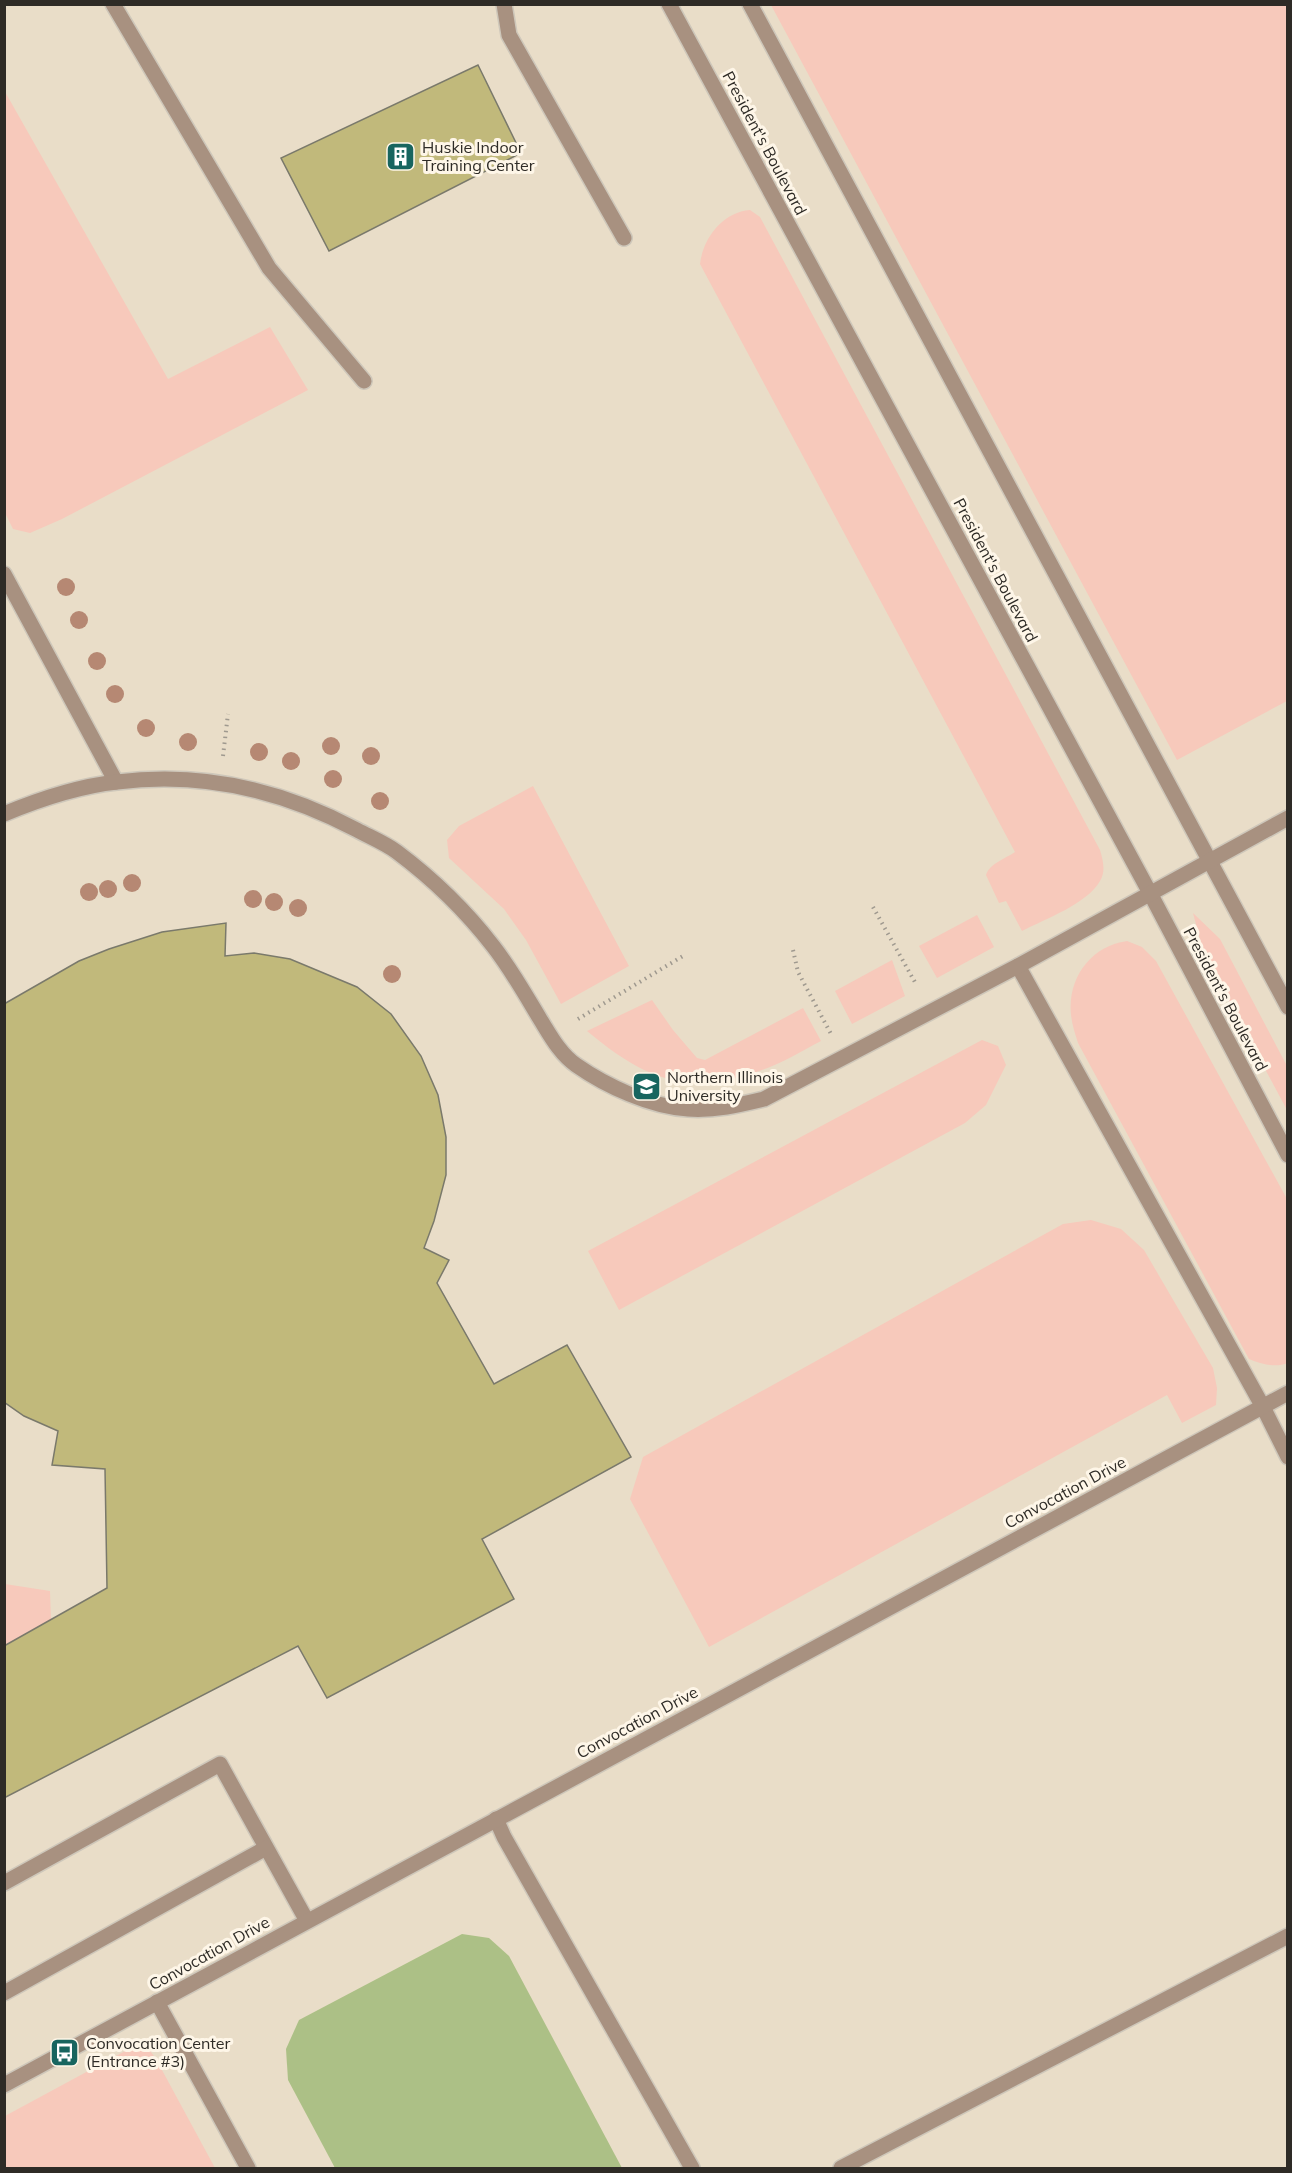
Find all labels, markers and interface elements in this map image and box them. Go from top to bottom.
street label: President's Boulevard [719,68,811,218]
place label: Huskie Indoor Training Center [422,137,535,175]
building icon: Huskie Indoor Training Center [385,140,417,172]
street label: President's Boulevard [950,495,1042,645]
street label: President's Boulevard [1180,924,1272,1074]
place label: Northern Illinois University [667,1067,783,1105]
school or university icon: Northern Illinois University [630,1070,662,1102]
street label: Convocation Drive [1001,1452,1129,1532]
street label: Convocation Drive [573,1682,701,1762]
street label: Convocation Drive [145,1912,273,1994]
place label: Convocation Center (Entrance #3) [86,2033,231,2071]
bus stop icon: Convocation Center (Entrance #3) [49,2036,81,2068]

